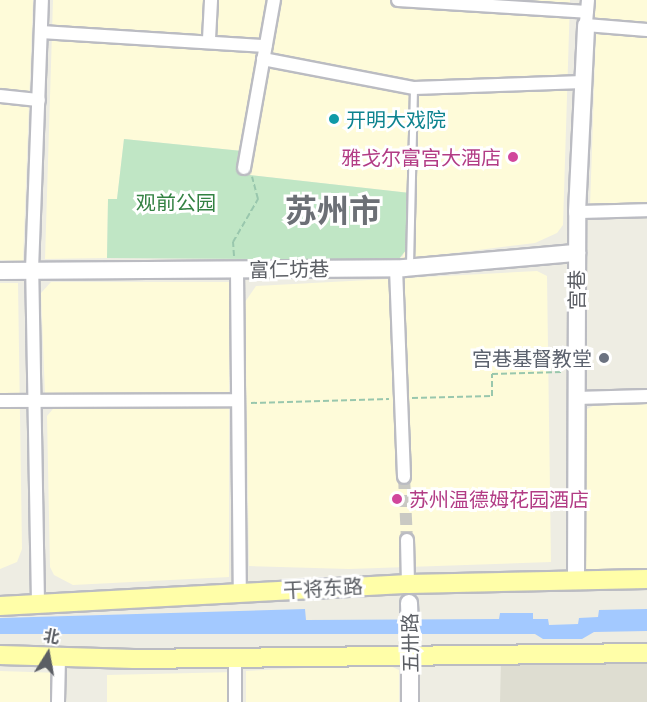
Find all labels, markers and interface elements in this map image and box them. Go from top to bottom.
place label: 开明大戏院 [346,107,446,131]
marker: 开明大戏院 [327,112,341,126]
place label: 雅戈尔富宫大酒店 [341,145,501,169]
marker: 雅戈尔富宫大酒店 [506,150,520,164]
park label: 观前公园 [136,190,216,214]
district label: 苏州市 [285,191,381,229]
street label: 富仁坊巷 [249,256,329,282]
street label: 宫巷 [564,270,588,310]
place label: 宫巷基督教堂 [472,346,592,370]
marker: 宫巷基督教堂 [597,351,611,365]
place label: 苏州温德姆花园酒店 [409,487,589,511]
marker: 苏州温德姆花园酒店 [390,492,404,506]
street label: 干将东路 [282,574,364,602]
street label: 五卅路 [397,613,423,673]
north arrow [18,624,78,684]
text: 北 [42,626,61,647]

